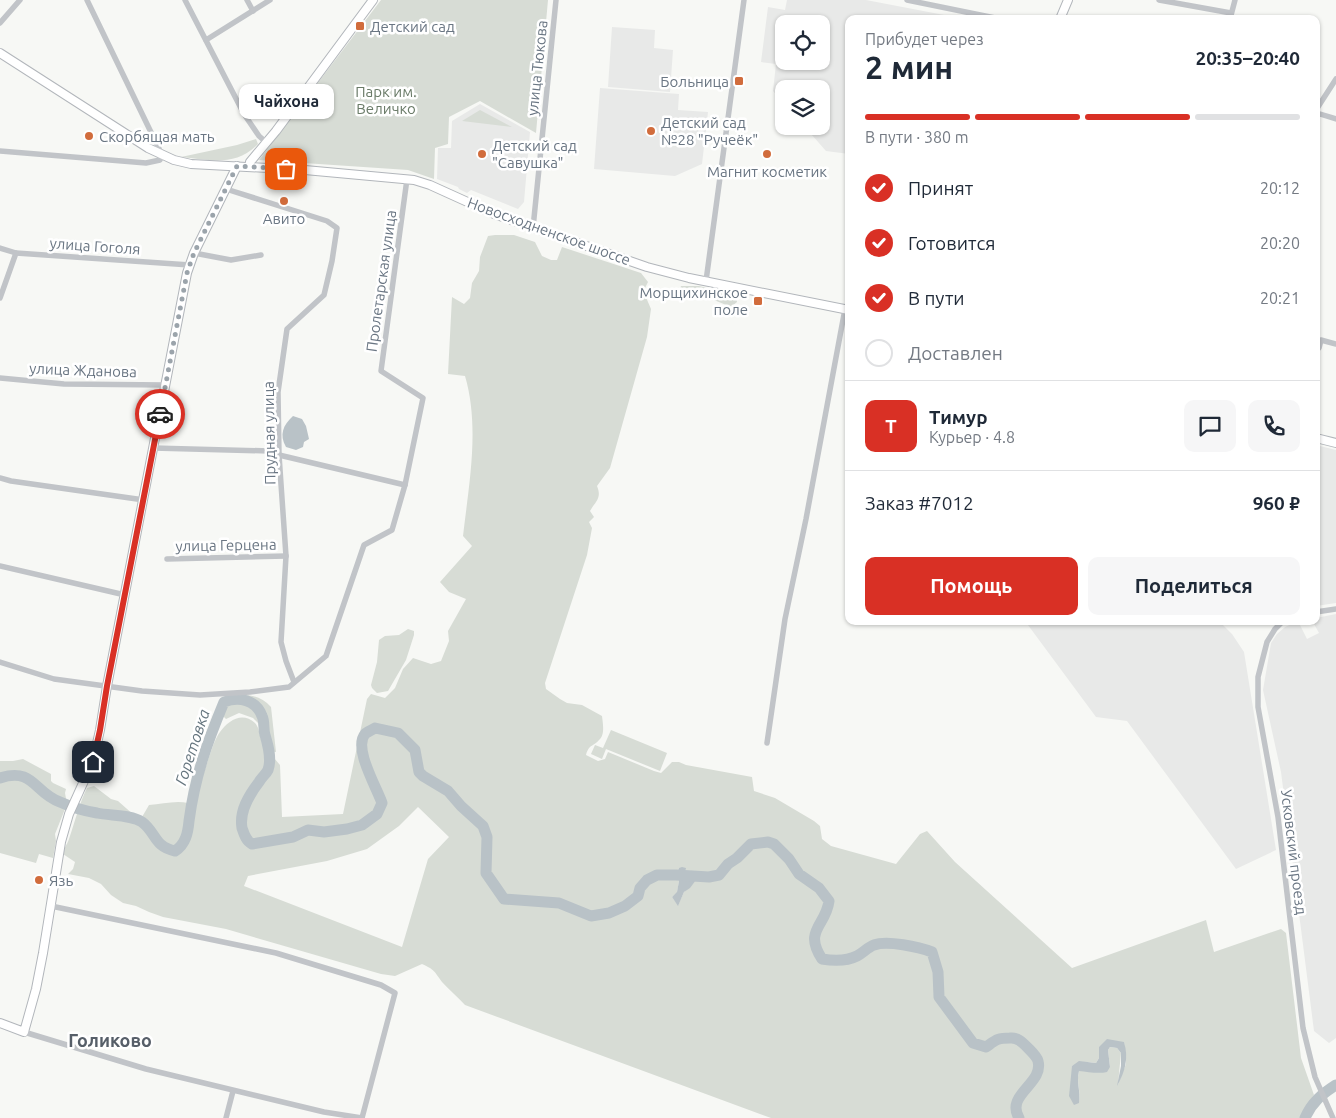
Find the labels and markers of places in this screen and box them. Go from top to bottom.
place label: Детский сад [370,18,455,35]
marker: Детский сад [354,20,366,32]
place label: Больница [660,73,729,90]
marker: Больница [733,75,745,87]
callout: Чайхона [238,84,334,119]
place label: Детский сад №28 "Ручеёк" [661,114,758,148]
marker: Детский сад №28 "Ручеёк" [645,125,657,137]
place label: Скорбящая мать [99,128,215,145]
marker: Скорбящая мать [83,130,95,142]
place label: Детский сад "Савушка" [492,137,577,171]
pin [265,148,307,190]
marker: Детский сад "Савушка" [476,148,488,160]
marker: Магнит косметик [761,148,773,160]
place label: Магнит косметик [707,163,827,180]
marker: Авито [278,195,290,207]
place label: Авито [263,210,305,227]
place label: Морщихинское поле [640,284,748,318]
marker: Морщихинское поле [752,295,764,307]
pin [72,741,114,783]
place label: Язь [49,872,74,889]
marker: Язь [33,874,45,886]

